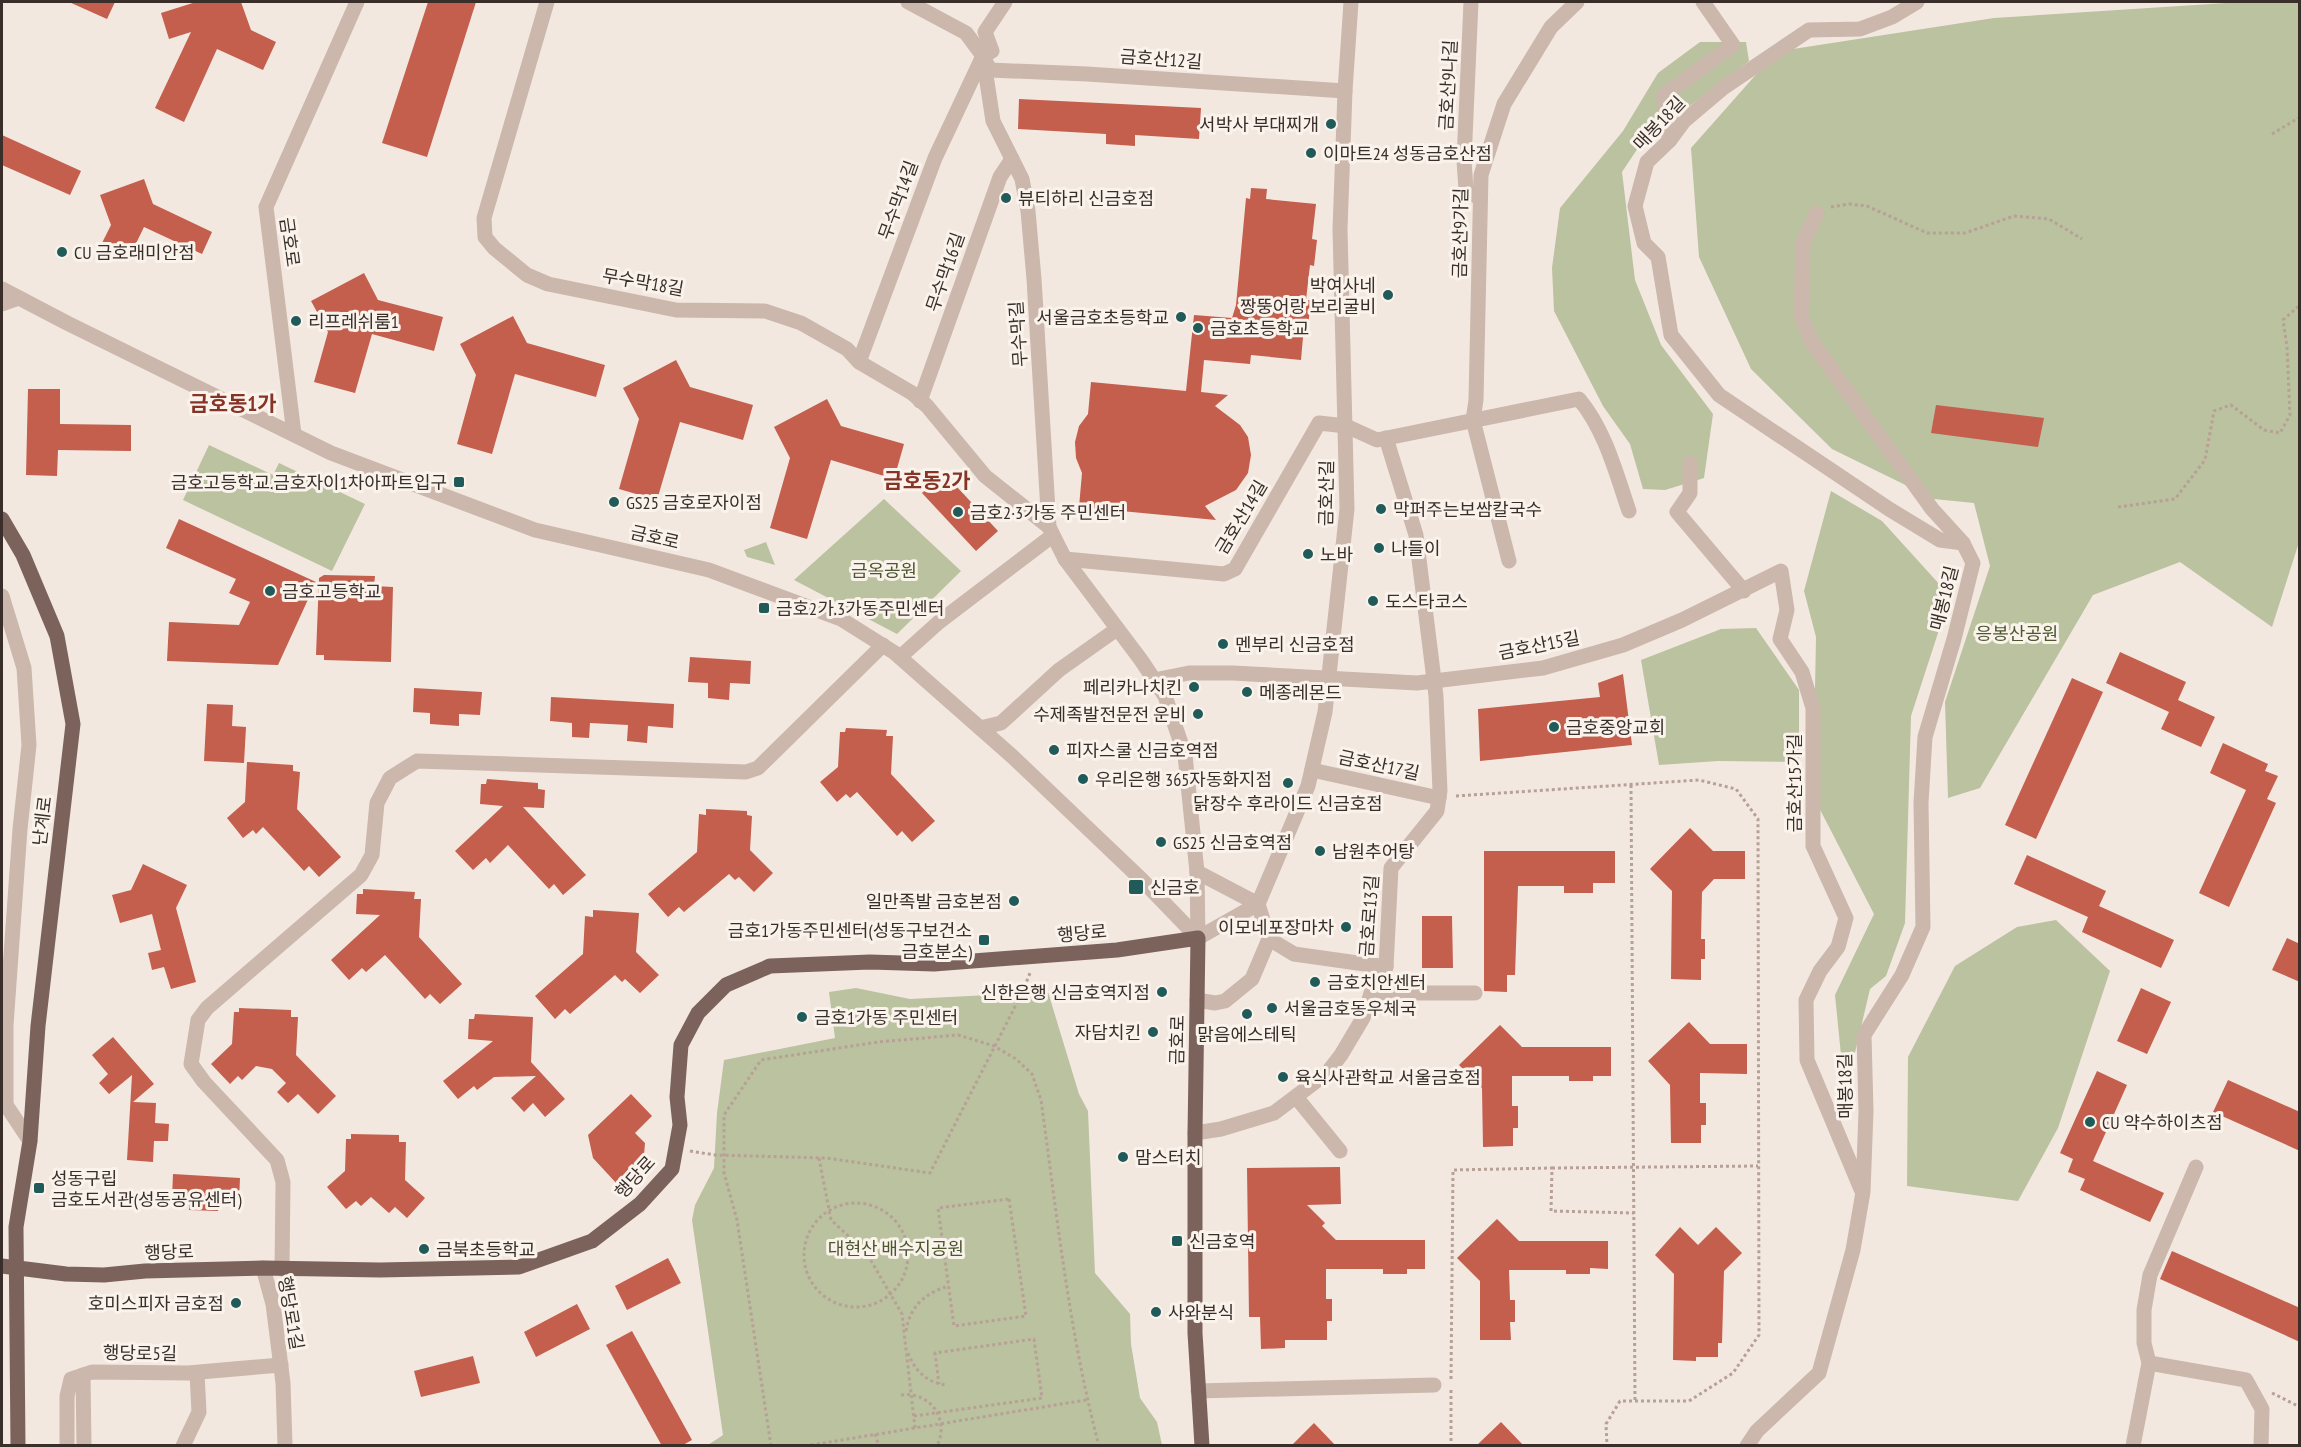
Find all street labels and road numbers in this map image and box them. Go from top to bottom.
street label: 금호산9나길 [1434,39,1462,131]
street label: 금호산12길 [1119,45,1203,73]
street label: 매봉18길 [1628,91,1690,155]
street label: 무수막14길 [873,157,923,243]
street label: 금호산9가길 [1448,187,1472,279]
street label: 금호로 [275,216,305,268]
street label: 무수막16길 [921,229,969,315]
street label: 무수막18길 [600,264,686,300]
street label: 무수막길 [1004,300,1032,368]
street label: 금호산길 [1314,460,1338,526]
street label: 금호산14길 [1210,476,1272,558]
street label: 금호로 [628,520,682,554]
street label: 매봉18길 [1925,563,1963,633]
street label: 금호산15길 [1496,626,1582,664]
street label: 금호산15가길 [1783,734,1806,833]
street label: 금호산17길 [1336,745,1422,785]
street label: 난계로 [28,795,56,847]
street label: 금호로13길 [1355,874,1383,958]
street label: 행당로 [1056,919,1108,947]
street label: 금호로 [1165,1015,1189,1065]
street label: 매봉18길 [1833,1053,1857,1119]
street label: 행당로 [610,1151,660,1203]
street label: 행당로 [144,1240,194,1264]
street label: 행당로1길 [273,1274,309,1352]
street label: 행당로5길 [103,1341,177,1365]

